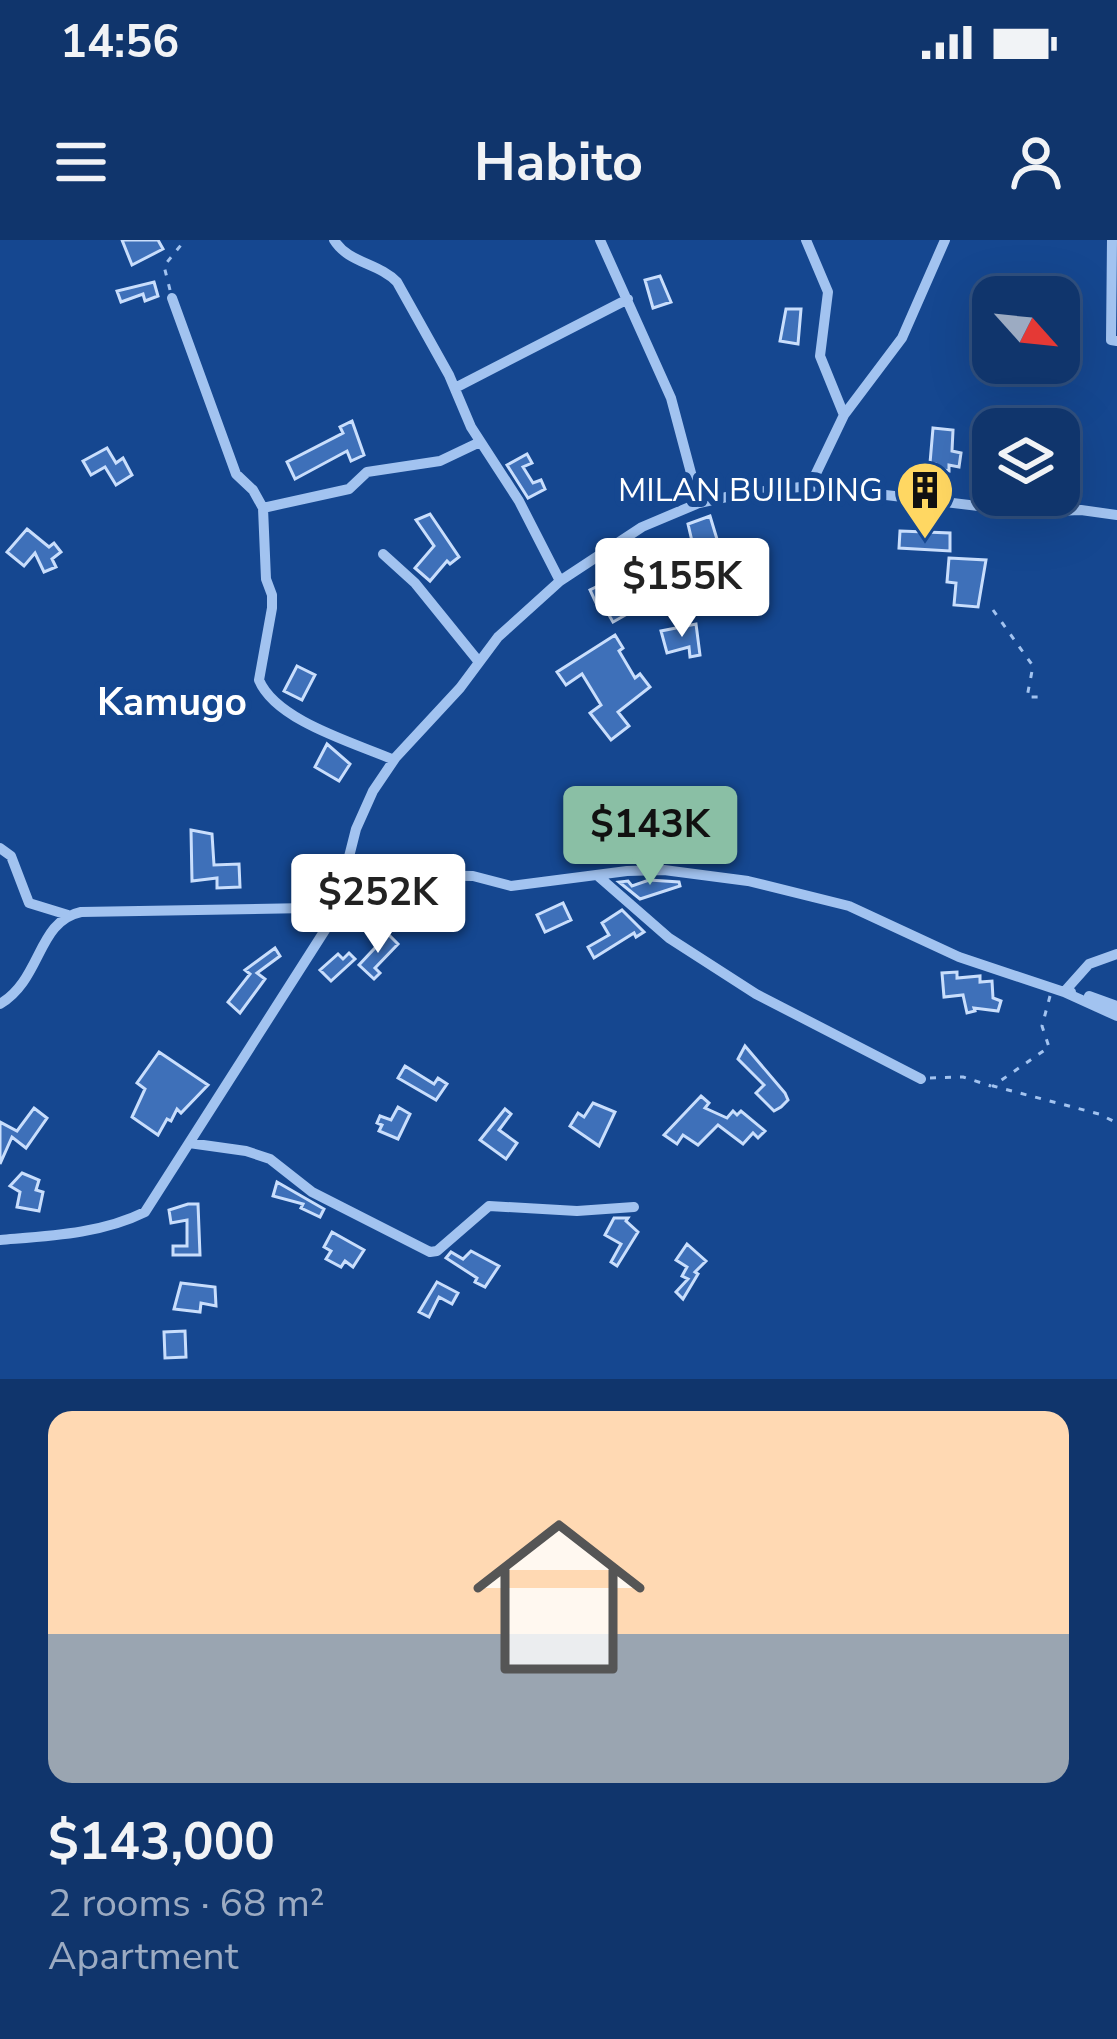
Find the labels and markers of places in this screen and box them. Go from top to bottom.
building icon: MILAN BUILDING [894,459,956,541]
place label: MILAN BUILDING [618,468,883,513]
pin: $155K [598,538,766,640]
pin: $143K [566,786,734,888]
pin: $252K [294,854,462,956]

